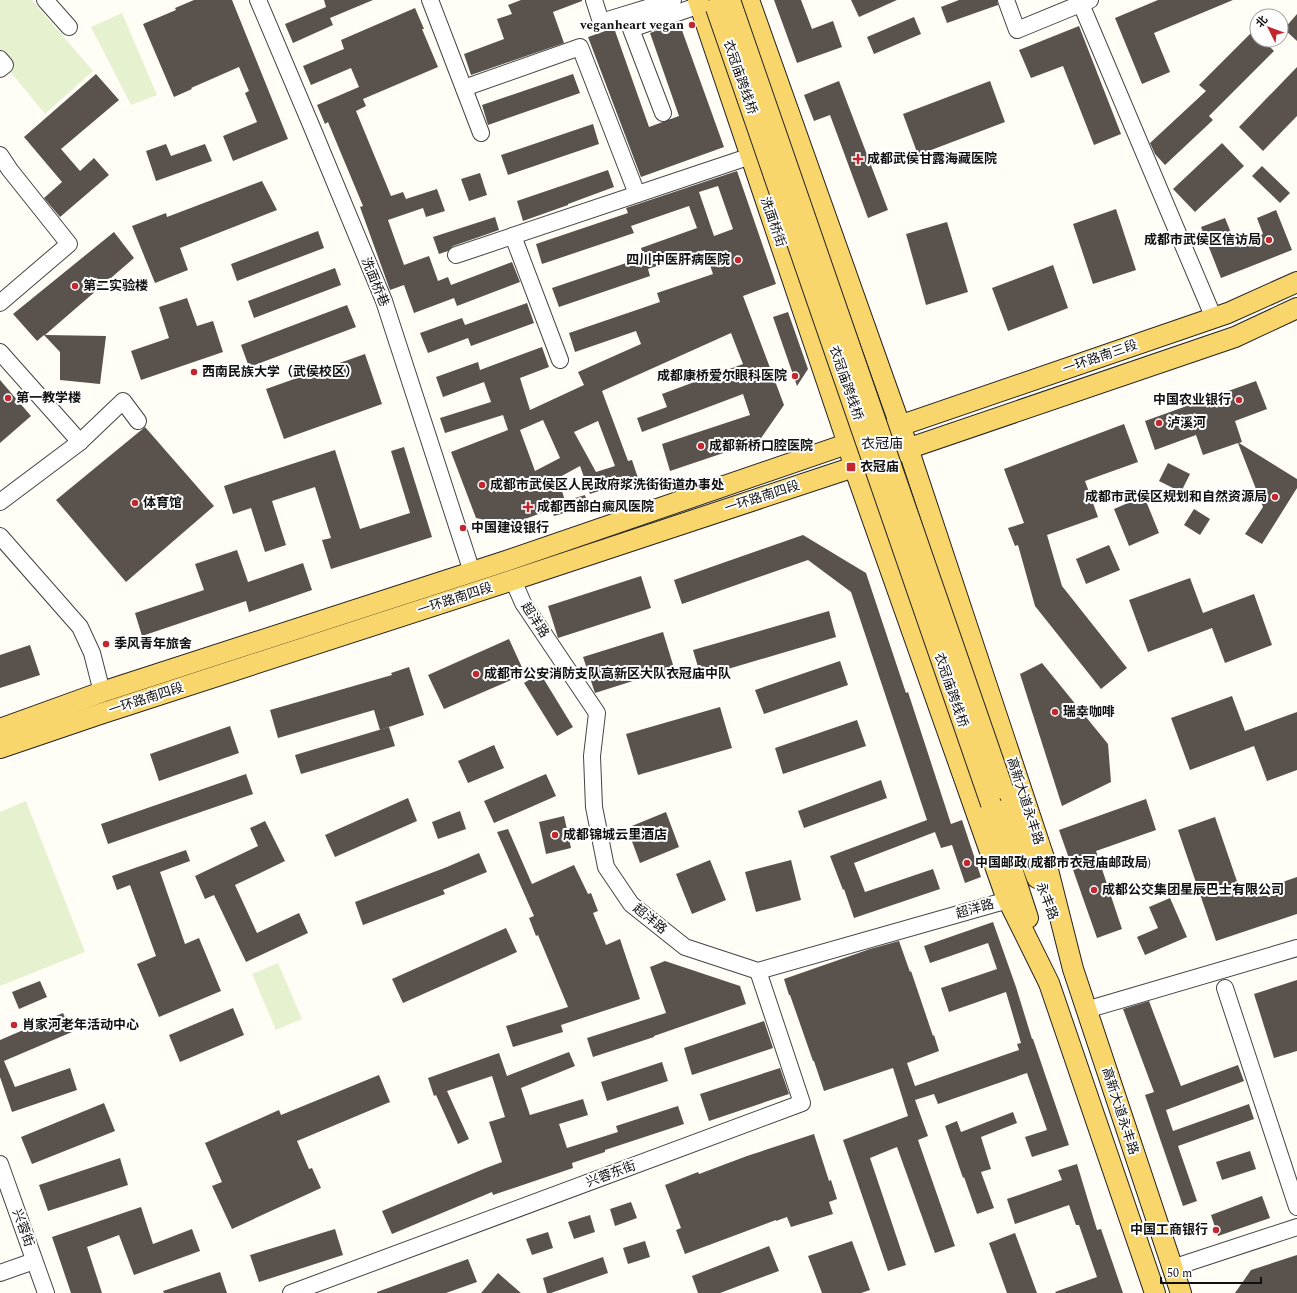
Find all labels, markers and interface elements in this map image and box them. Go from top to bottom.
north arrow [1249,8,1289,48]
text: 北 [1252,12,1272,31]
place label: veganheart vegan [579,15,684,35]
marker: veganheart vegan [687,20,697,30]
street label: 衣冠庙跨线桥 [718,37,762,117]
place label: 成都武侯甘露海藏医院 [867,149,997,169]
marker: 成都武侯甘露海藏医院 [852,153,864,165]
street label: 洗面桥街 [755,194,791,250]
place label: 成都市武侯区信访局 [1144,230,1261,250]
marker: 成都市武侯区信访局 [1264,235,1274,245]
place label: 四川中医肝病医院 [626,250,730,270]
street label: 洗面桥巷 [356,254,394,310]
marker: 四川中医肝病医院 [733,255,743,265]
place label: 第二实验楼 [83,276,148,296]
marker: 第二实验楼 [70,281,80,291]
street label: 一环路南三段 [1060,335,1140,379]
street label: 衣冠庙跨线桥 [824,343,868,423]
place label: 西南民族大学（武侯校区） [202,362,358,382]
place label: 成都康桥爱尔眼科医院 [657,366,787,386]
marker: 西南民族大学（武侯校区） [189,367,199,377]
marker: 成都康桥爱尔眼科医院 [790,371,800,381]
place label: 第一教学楼 [16,388,81,408]
place label: 中国农业银行 [1153,390,1231,410]
marker: 第一教学楼 [3,393,13,403]
marker: 中国农业银行 [1234,395,1244,405]
place label: 泸溪河 [1167,413,1206,433]
marker: 泸溪河 [1154,418,1164,428]
district label: 衣冠庙 [861,433,903,454]
place label: 成都新桥口腔医院 [709,436,813,456]
marker: 成都新桥口腔医院 [696,441,706,451]
place label: 衣冠庙 [860,457,899,477]
marker: 衣冠庙 [845,461,857,473]
place label: 成都市武侯区人民政府浆洗街街道办事处 [490,475,724,495]
street label: 一环路南四段 [722,475,802,519]
marker: 成都市武侯区人民政府浆洗街街道办事处 [477,480,487,490]
place label: 成都市武侯区规划和自然资源局 [1085,487,1267,507]
marker: 成都市武侯区规划和自然资源局 [1270,492,1280,502]
place label: 体育馆 [143,493,182,513]
place label: 成都西部白癜风医院 [537,497,654,517]
marker: 体育馆 [130,498,140,508]
marker: 成都西部白癜风医院 [522,501,534,513]
place label: 中国建设银行 [471,518,549,538]
marker: 中国建设银行 [458,523,468,533]
street label: 一环路南四段 [415,577,495,621]
street label: 超洋路 [516,598,554,642]
place label: 季风青年旅舍 [114,634,192,654]
marker: 季风青年旅舍 [101,639,111,649]
street label: 衣冠庙跨线桥 [929,650,973,730]
place label: 成都市公安消防支队高新区大队衣冠庙中队 [484,664,731,684]
marker: 成都市公安消防支队高新区大队衣冠庙中队 [471,669,481,679]
street label: 一环路南四段 [106,677,186,721]
place label: 瑞幸咖啡 [1063,702,1115,722]
marker: 瑞幸咖啡 [1050,707,1060,717]
street label: 高新大道永丰路 [1001,755,1049,847]
place label: 成都锦城云里酒店 [563,825,667,845]
marker: 成都锦城云里酒店 [550,830,560,840]
place label: 中国邮政(成都市衣冠庙邮政局) [975,853,1151,873]
marker: 中国邮政(成都市衣冠庙邮政局) [962,858,972,868]
street label: 永丰路 [1031,879,1063,923]
place label: 成都公交集团星辰巴士有限公司 [1102,880,1284,900]
marker: 成都公交集团星辰巴士有限公司 [1089,885,1099,895]
street label: 超洋路 [953,894,997,924]
street label: 超洋路 [629,899,671,939]
place label: 肖家河老年活动中心 [22,1015,139,1035]
marker: 肖家河老年活动中心 [9,1020,19,1030]
street label: 高新大道永丰路 [1096,1065,1144,1157]
street label: 兴蓉东街 [583,1156,639,1192]
street label: 兴蓉街 [7,1206,39,1250]
place label: 中国工商银行 [1130,1220,1208,1240]
marker: 中国工商银行 [1211,1225,1221,1235]
scale bar [1161,1259,1261,1285]
text: 50 m [1167,1264,1192,1283]

